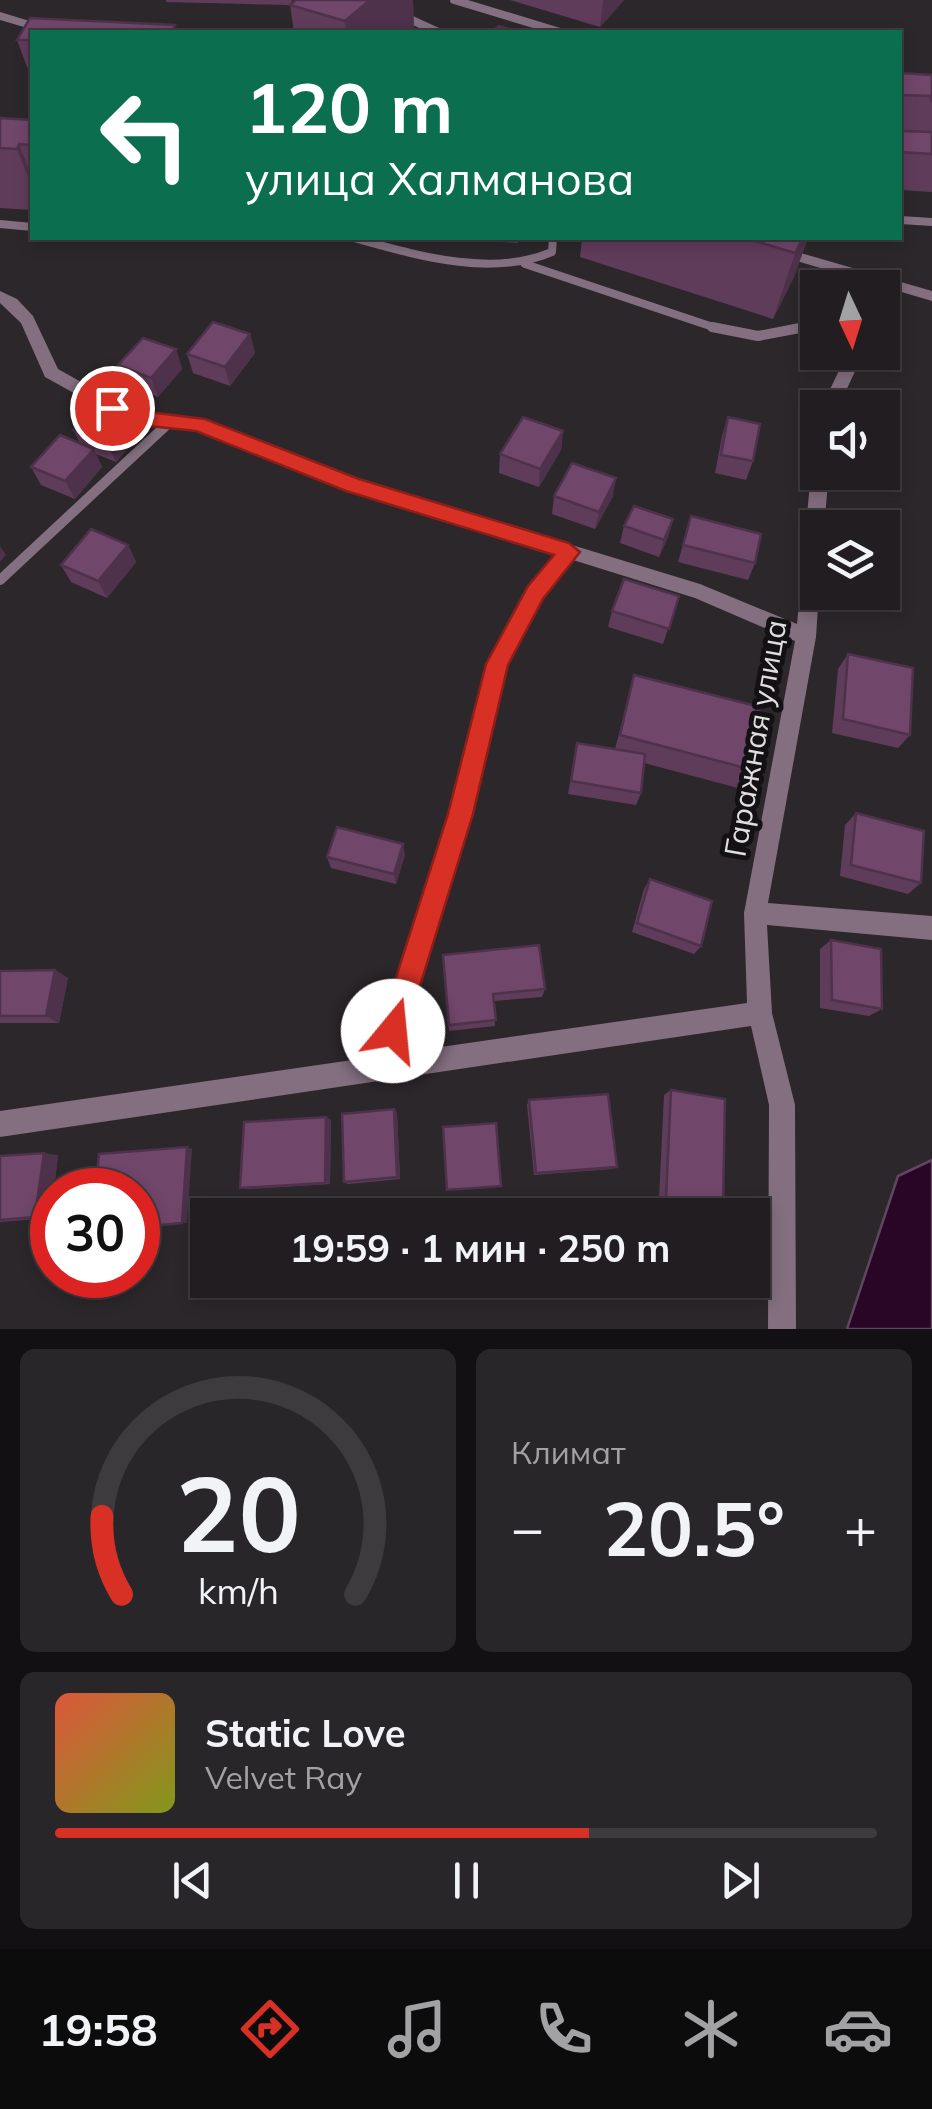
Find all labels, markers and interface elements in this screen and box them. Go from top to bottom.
text: 120 m [245,63,453,151]
icon: left [80,70,210,200]
text: улица Халманова [245,150,634,206]
north arrow [800,270,900,370]
map controls [800,270,900,610]
pin [70,366,155,451]
icon: arrive [85,381,140,436]
button: sound [800,390,900,490]
button: layers [800,510,900,610]
street label: Гаражная улица [715,617,795,859]
position arrow [341,979,445,1083]
speed limit sign: 30 [30,1168,160,1298]
text: 19:59 · 1 мин · 250 m [290,1224,670,1272]
text: Климат [511,1432,625,1472]
text: 20 [176,1447,300,1578]
text: 20.5° [603,1481,785,1575]
text: − [511,1493,544,1562]
text: + [844,1493,877,1562]
text: km/h [198,1568,278,1613]
text: Static Love [205,1709,406,1757]
text: Velvet Ray [205,1757,362,1797]
icon: previous [165,1853,220,1908]
icon: pause [439,1853,494,1908]
icon: next [713,1853,768,1908]
icon: directions [235,1994,305,2064]
icon: music [382,1994,452,2064]
icon: phone [529,1994,599,2064]
icon: climate [676,1994,746,2064]
icon: car [823,1994,893,2064]
text: 19:58 [39,2001,158,2057]

